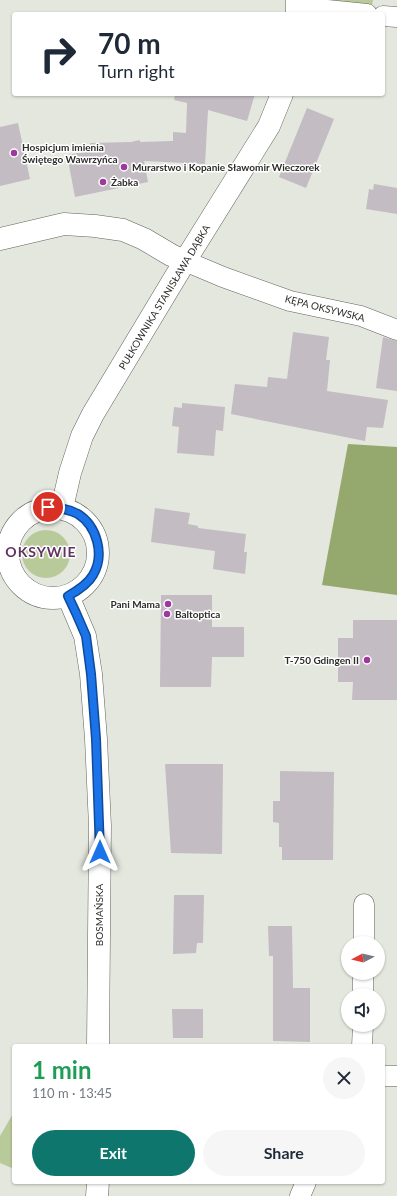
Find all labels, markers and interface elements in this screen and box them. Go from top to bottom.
text: 70 m [98,26,161,60]
icon: right [32,28,84,80]
text: Turn right [98,60,175,82]
place label: Hospicjum imienia Świętego Wawrzyńca [22,141,118,165]
marker: Hospicjum imienia Świętego Wawrzyńca [9,148,19,158]
place label: Murarstwo i Kopanie Sławomir Wieczorek [132,161,320,173]
marker: Murarstwo i Kopanie Sławomir Wieczorek [119,162,129,172]
place label: Żabka [111,176,138,188]
marker: Żabka [98,177,108,187]
street label: PUŁKOWNIKA STANISŁAWA DĄBKA [116,222,212,372]
street label: KĘPA OKSYWSKA [284,292,367,324]
pin [31,490,65,524]
icon: arrive [37,496,59,518]
district label: OKSYWIE [5,543,77,560]
place label: Pani Mama [110,598,160,610]
marker: Pani Mama [163,599,173,609]
place label: Baltoptica [175,608,220,620]
marker: Baltoptica [162,609,172,619]
place label: T-750 Gdingen II [284,654,359,666]
marker: T-750 Gdingen II [362,655,372,665]
position arrow [79,831,121,873]
street label: BOSMAŃSKA [93,884,105,946]
north arrow [341,936,385,980]
map controls [341,936,385,1032]
button: sound [341,988,385,1032]
text: 1 min [32,1055,92,1084]
button: close [323,1057,365,1099]
text: 110 m · 13:45 [32,1085,112,1101]
button: Exit [32,1130,195,1176]
button: Share [203,1130,365,1176]

